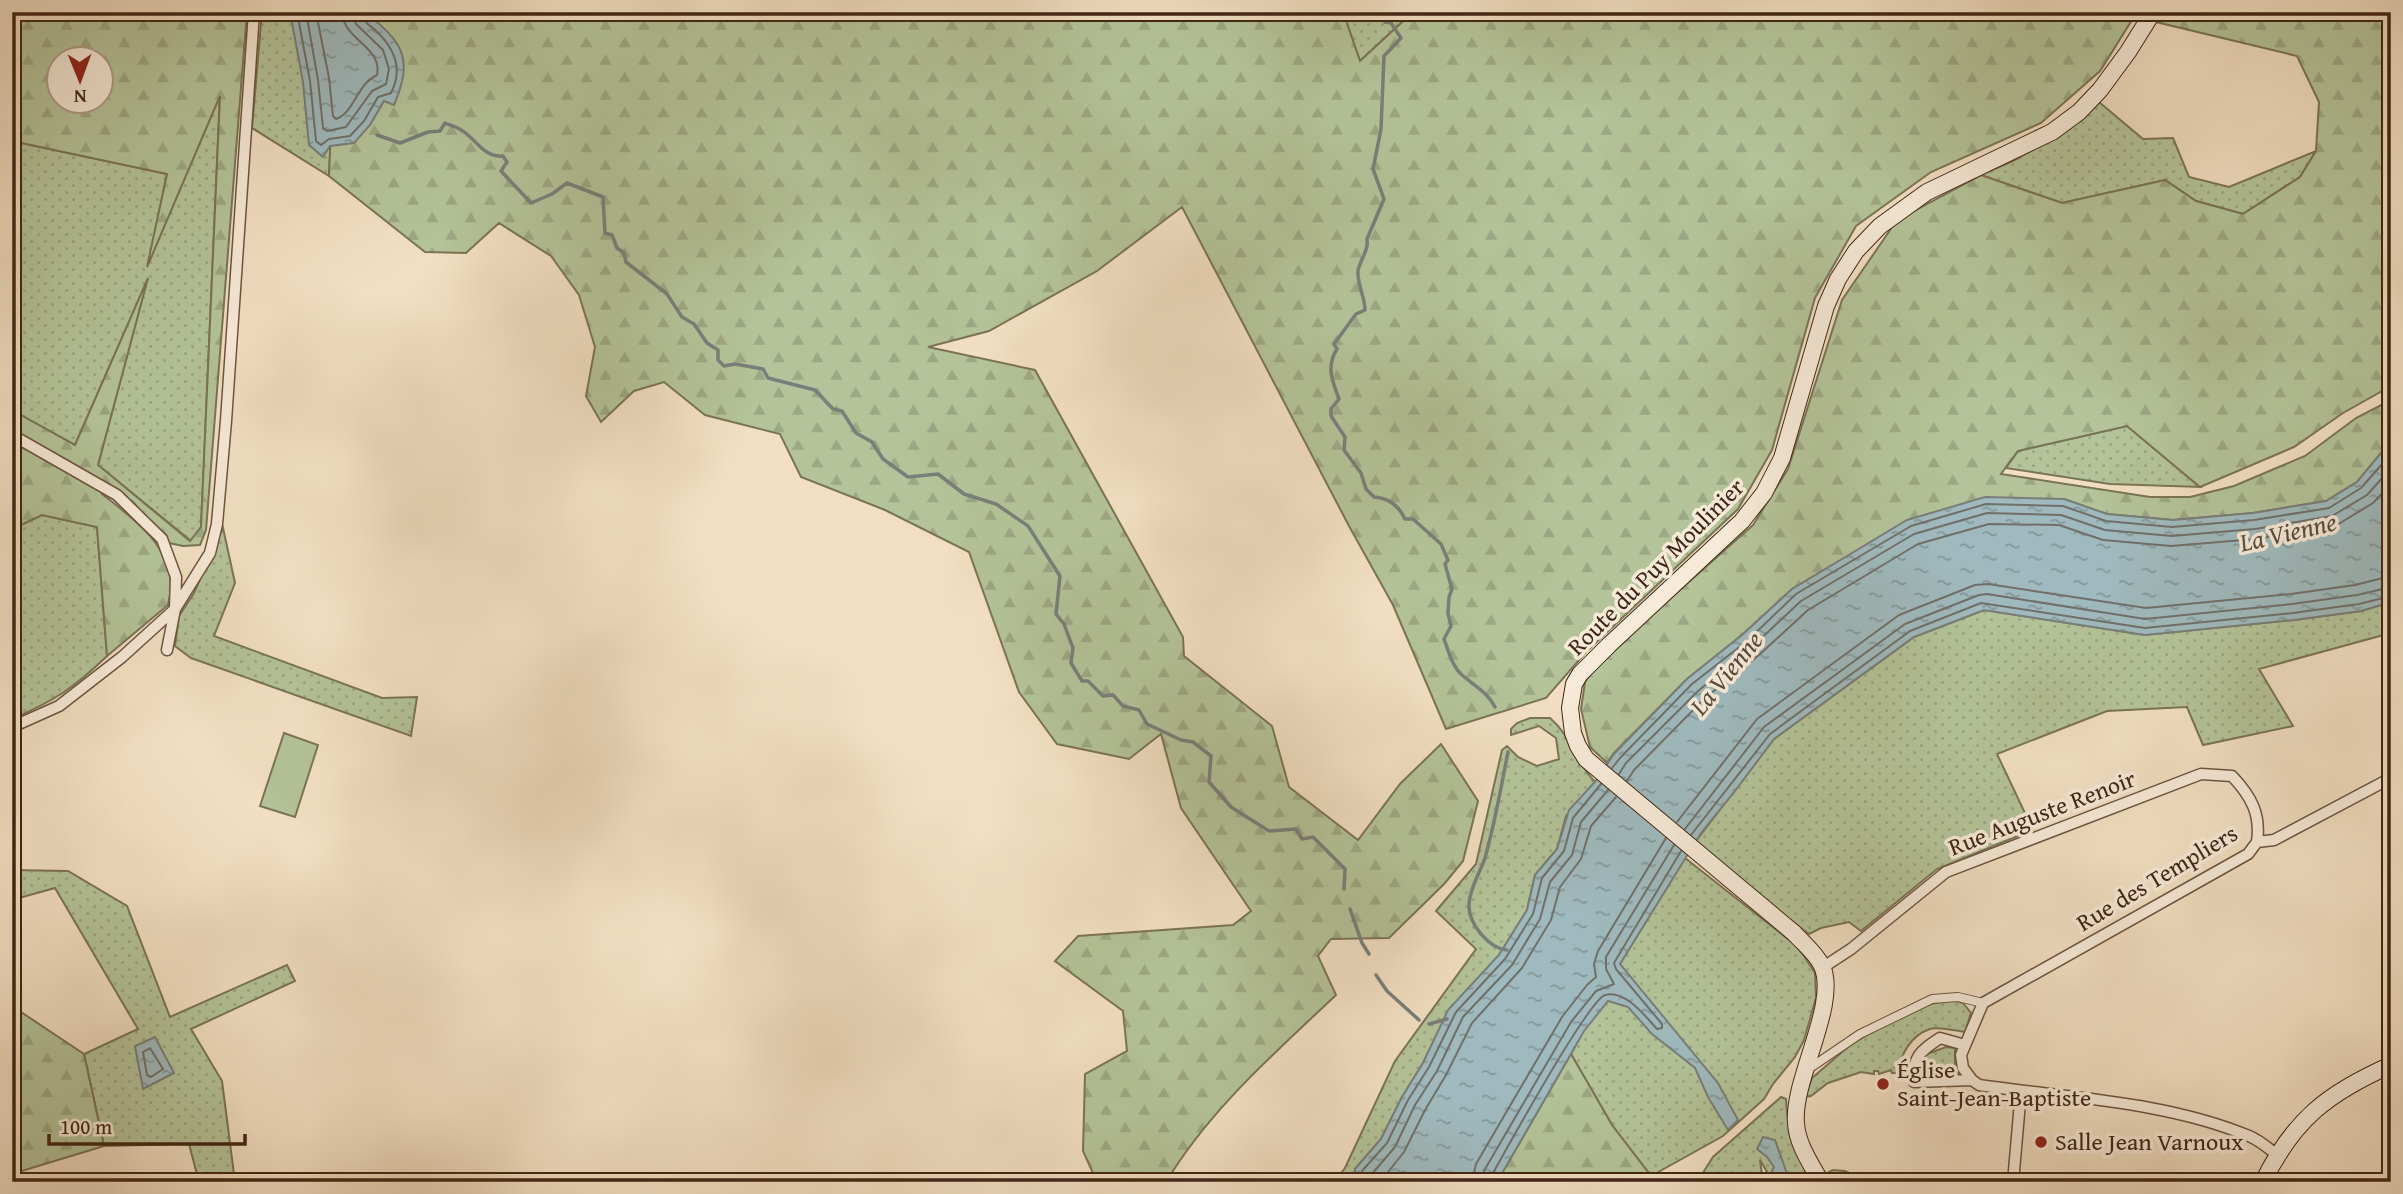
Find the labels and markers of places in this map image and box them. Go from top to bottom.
place label: Église Saint-Jean-Baptiste [1897,1052,2091,1115]
marker: Église Saint-Jean-Baptiste [1875,1076,1891,1092]
place label: Salle Jean Varnoux [2055,1124,2244,1159]
marker: Salle Jean Varnoux [2033,1134,2049,1150]

